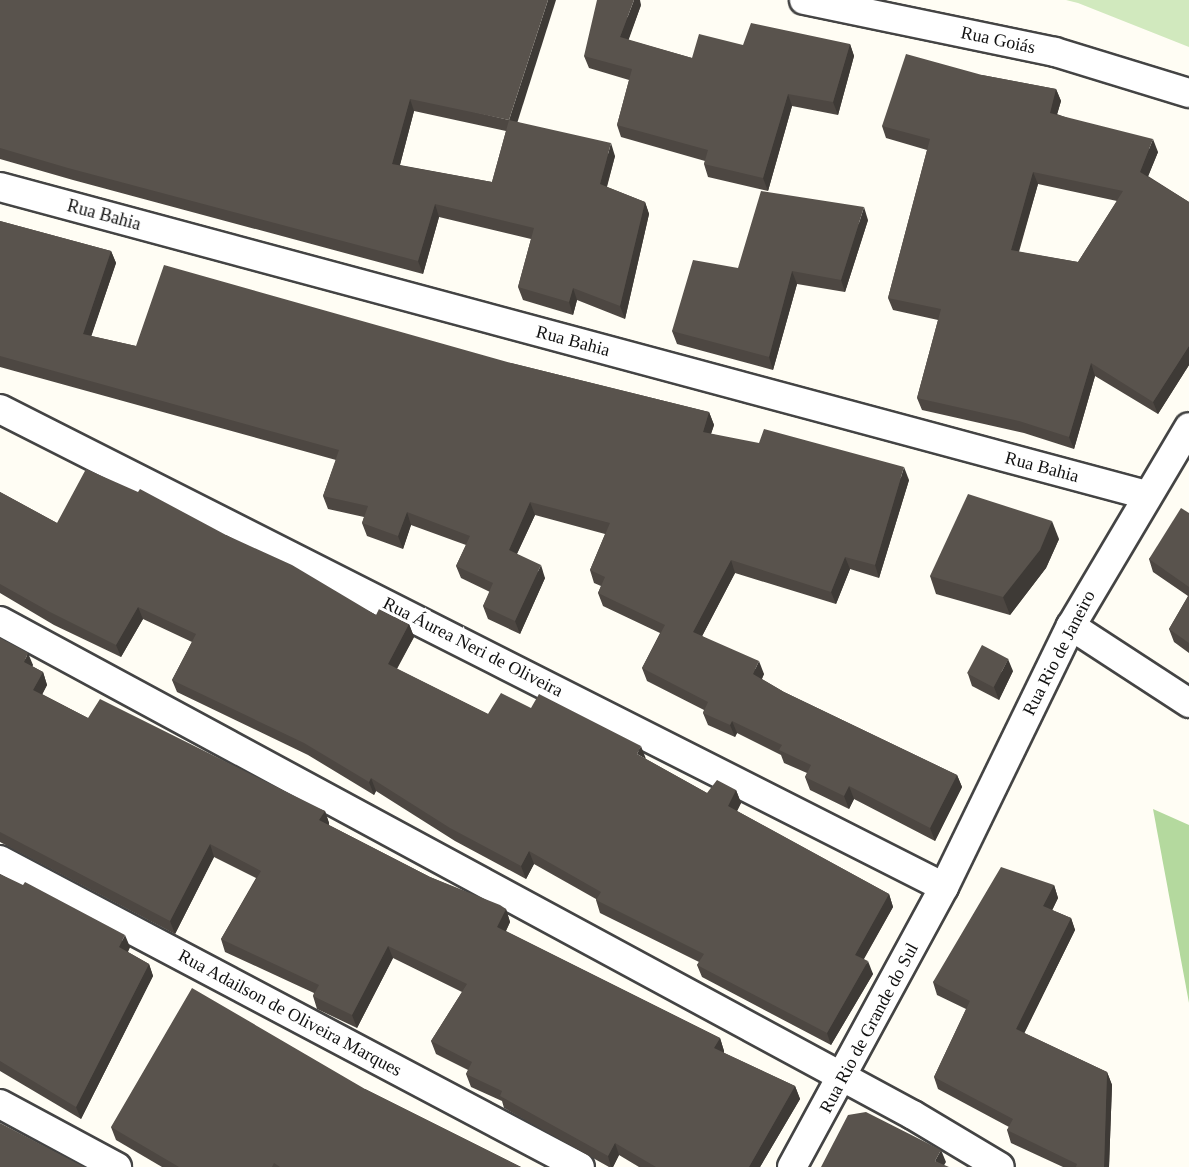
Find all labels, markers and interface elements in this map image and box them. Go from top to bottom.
street label: Rua Goiás [959,22,1037,58]
street label: Rua Bahia [65,195,143,235]
street label: Rua Bahia [534,321,612,361]
street label: Rua Bahia [1003,447,1081,487]
street label: Rua Rio de Janeiro [1018,587,1100,719]
street label: Rua Áurea Neri de Oliveira [379,592,567,702]
street label: Rua Rio de Grande do Sul [815,939,923,1117]
street label: Rua Adailson de Oliveira Marques [174,945,406,1081]

